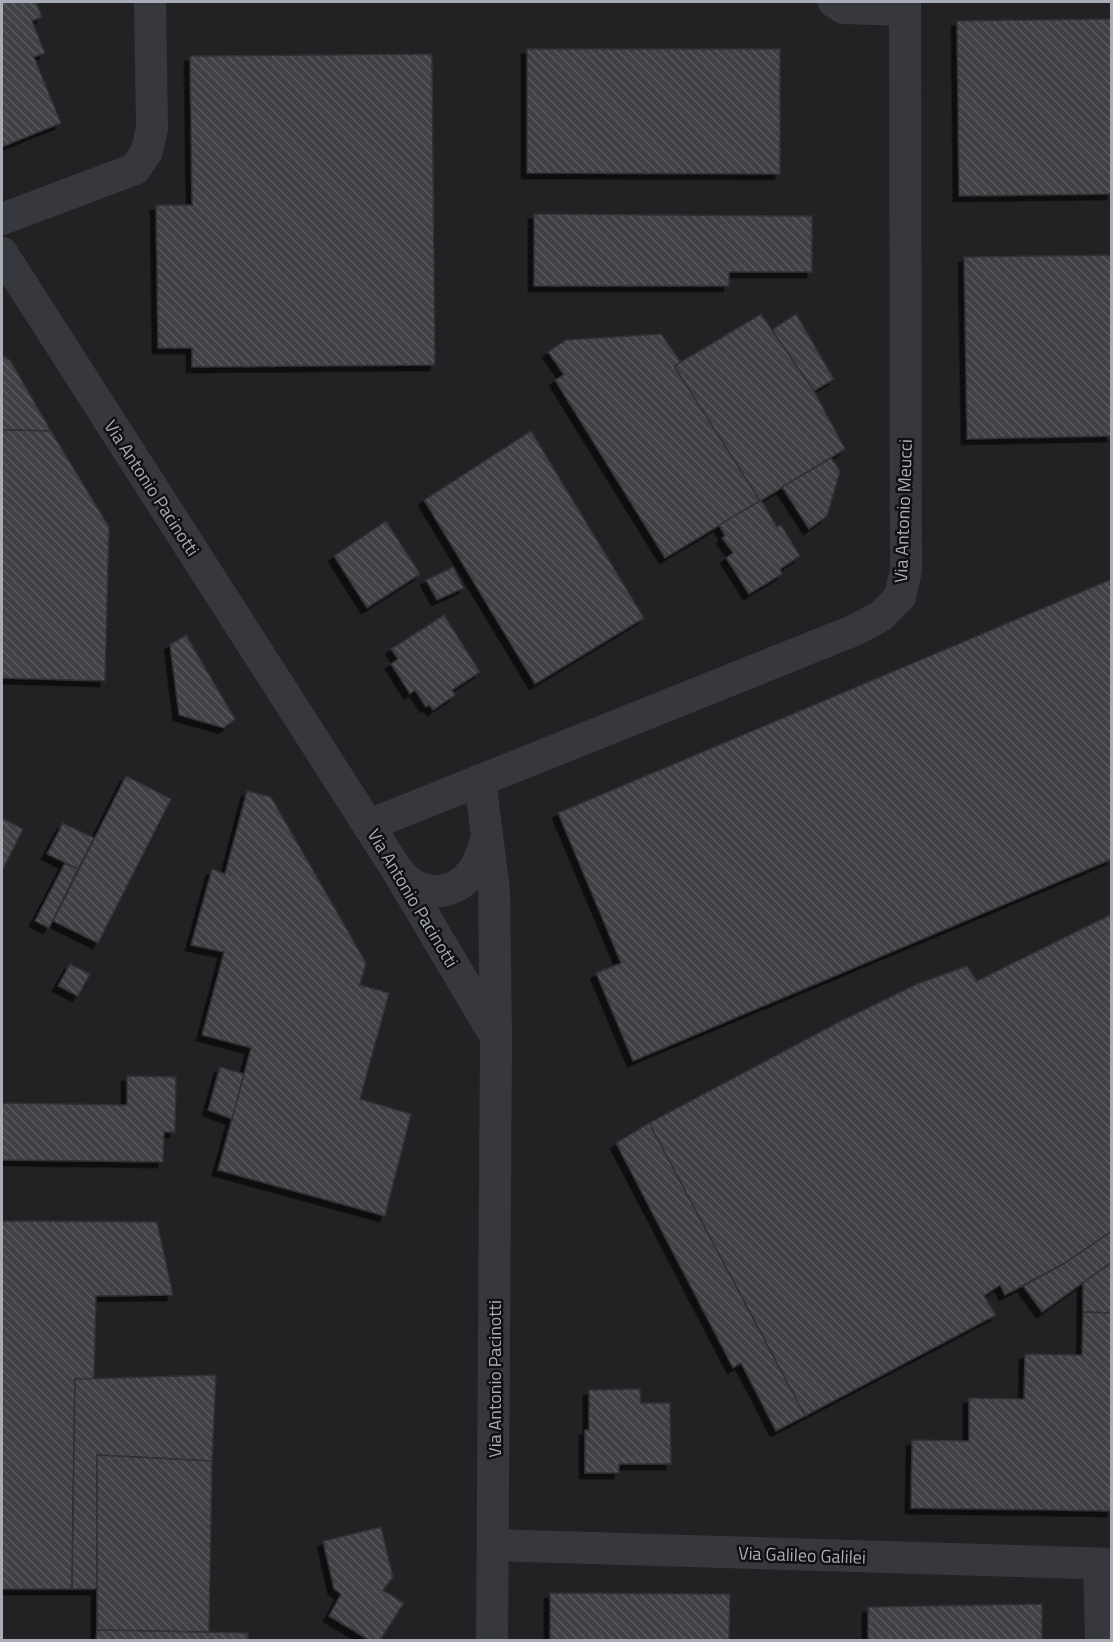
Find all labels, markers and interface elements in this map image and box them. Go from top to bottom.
street label: Via Antonio Pacinotti [98,415,206,561]
street label: Via Antonio Meucci [887,439,919,583]
street label: Via Antonio Pacinotti [361,823,465,973]
street label: Via Antonio Pacinotti [481,1300,508,1458]
street label: Via Galileo Galilei [738,1539,866,1571]

